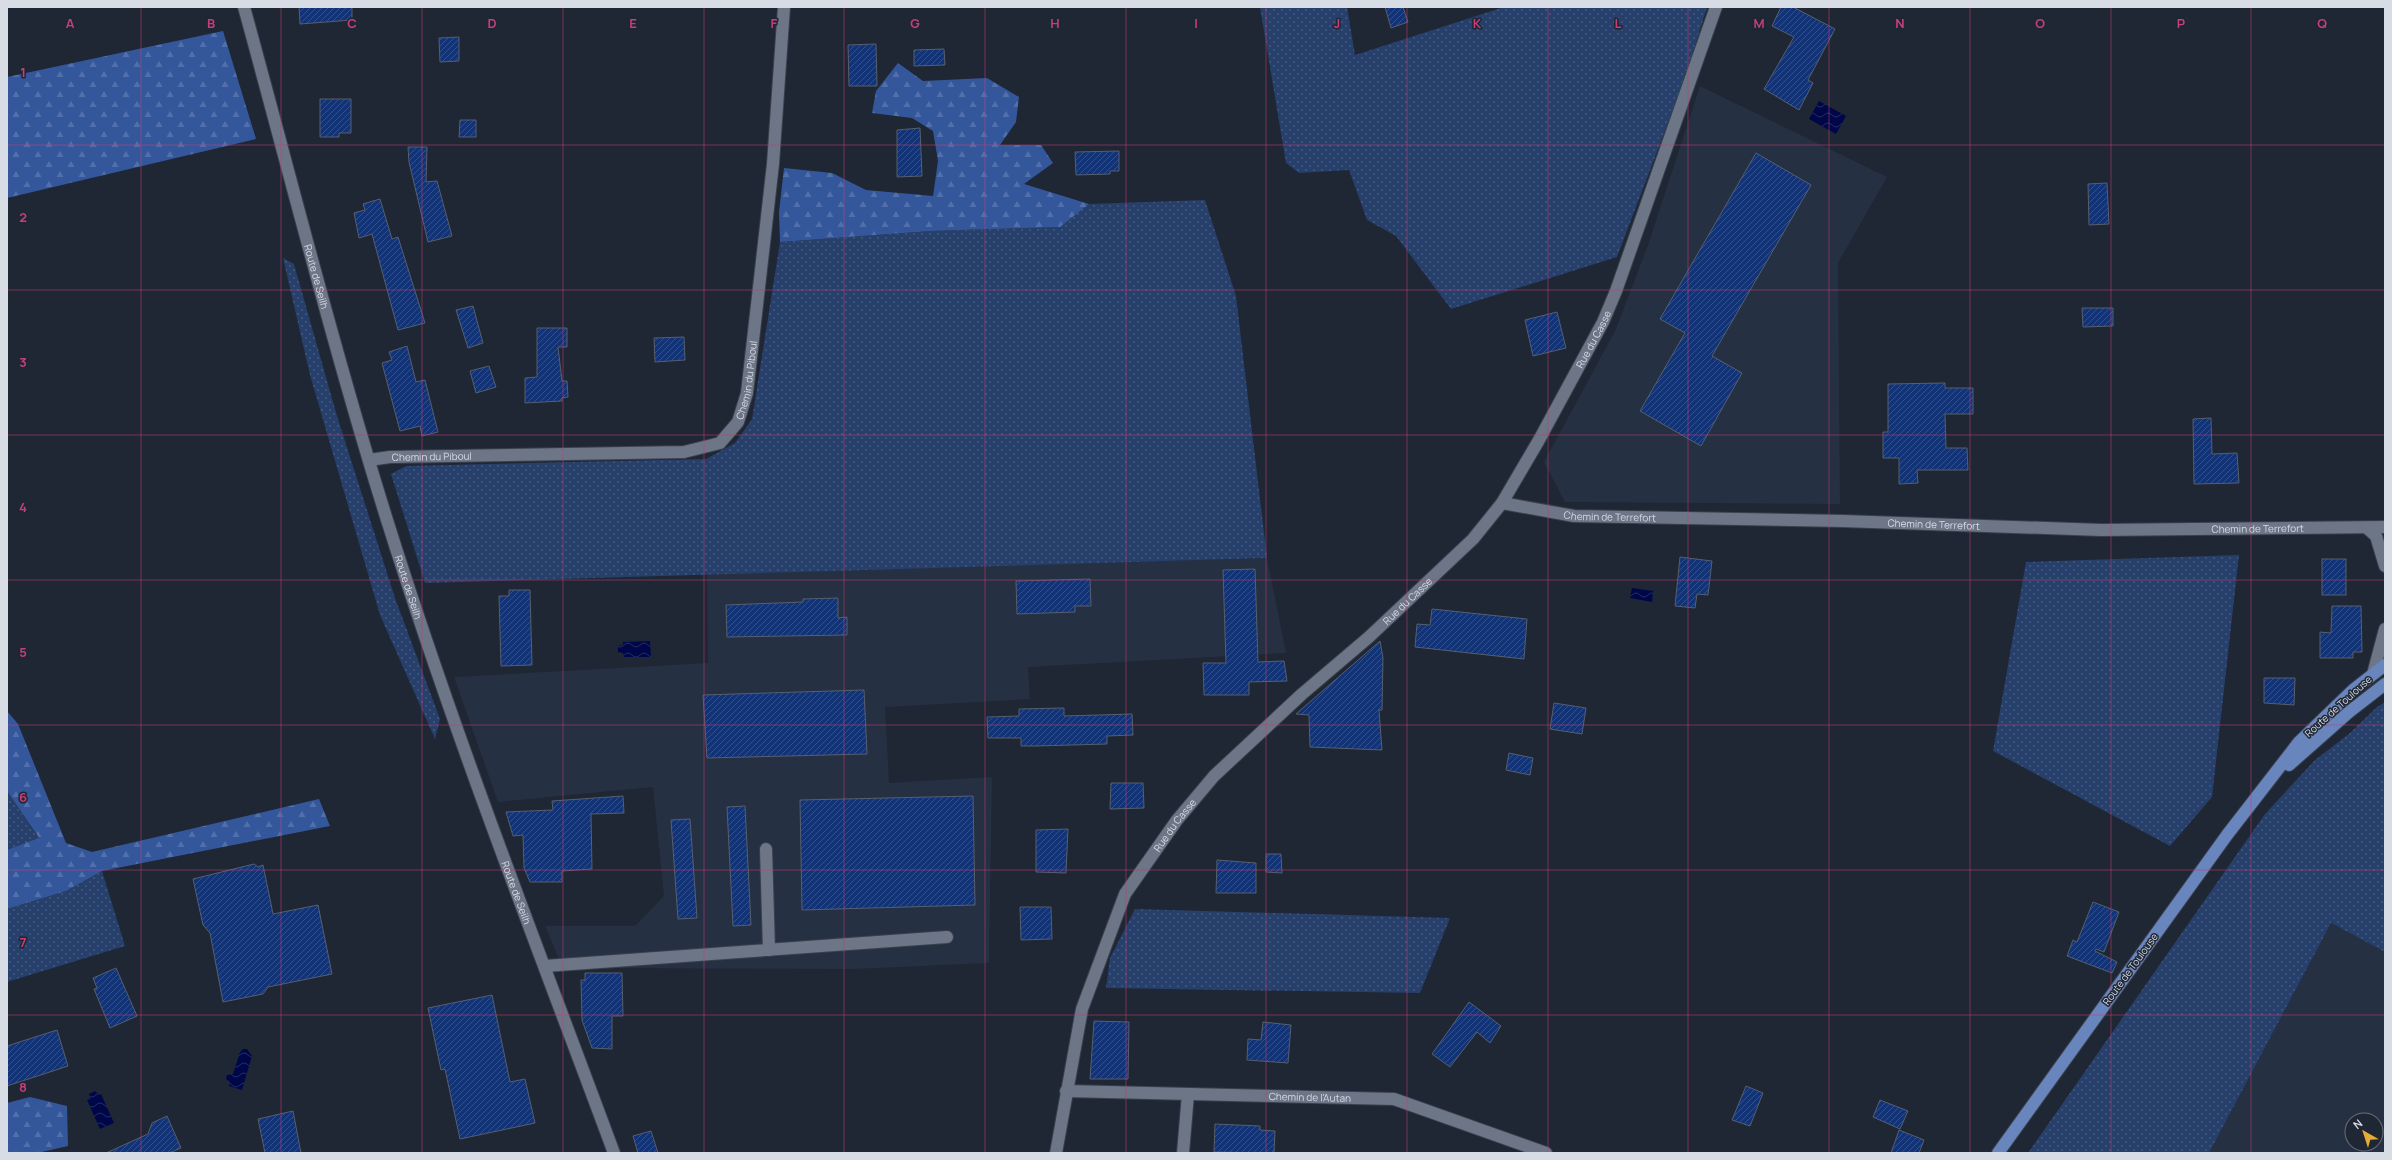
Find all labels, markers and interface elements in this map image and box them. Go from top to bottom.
text: A [66,14,75,32]
text: B [207,14,215,32]
text: C [347,14,357,32]
text: D [487,14,497,32]
text: E [629,14,637,32]
text: F [771,14,778,32]
text: G [910,14,920,32]
text: H [1050,14,1060,32]
text: I [1194,14,1198,32]
text: J [1334,14,1340,32]
text: K [1473,14,1482,32]
text: L [1615,14,1622,32]
text: M [1753,14,1765,32]
text: N [1895,14,1905,32]
text: O [2035,14,2045,32]
text: P [2177,14,2185,32]
text: Q [2317,14,2327,32]
text: 1 [20,63,26,81]
text: 2 [19,208,27,226]
street label: Route de Seilh [301,243,332,310]
street label: Rue du Casse [1572,308,1614,370]
street label: Chemin du Piboul [732,340,760,421]
text: 3 [19,353,27,371]
street label: Chemin du Piboul [392,449,472,464]
text: 4 [19,498,27,516]
street label: Chemin de Terrefort [1563,507,1656,525]
street label: Chemin de Terrefort [1887,516,1980,533]
street label: Chemin de Terrefort [2211,521,2304,536]
street label: Route de Seilh [392,553,426,621]
street label: Rue du Casse [1380,574,1435,628]
text: 5 [19,643,27,661]
street label: Route de Toulouse [2301,672,2375,740]
text: 6 [19,788,27,806]
street label: Rue du Casse [1150,795,1199,854]
street label: Route de Seilh [498,859,535,926]
street label: Route de Toulouse [2099,930,2161,1008]
text: 7 [20,933,27,951]
text: 8 [19,1078,27,1096]
street label: Chemin de l'Autan [1269,1089,1351,1105]
north arrow [2344,1112,2384,1152]
text: N [2350,1115,2365,1132]

